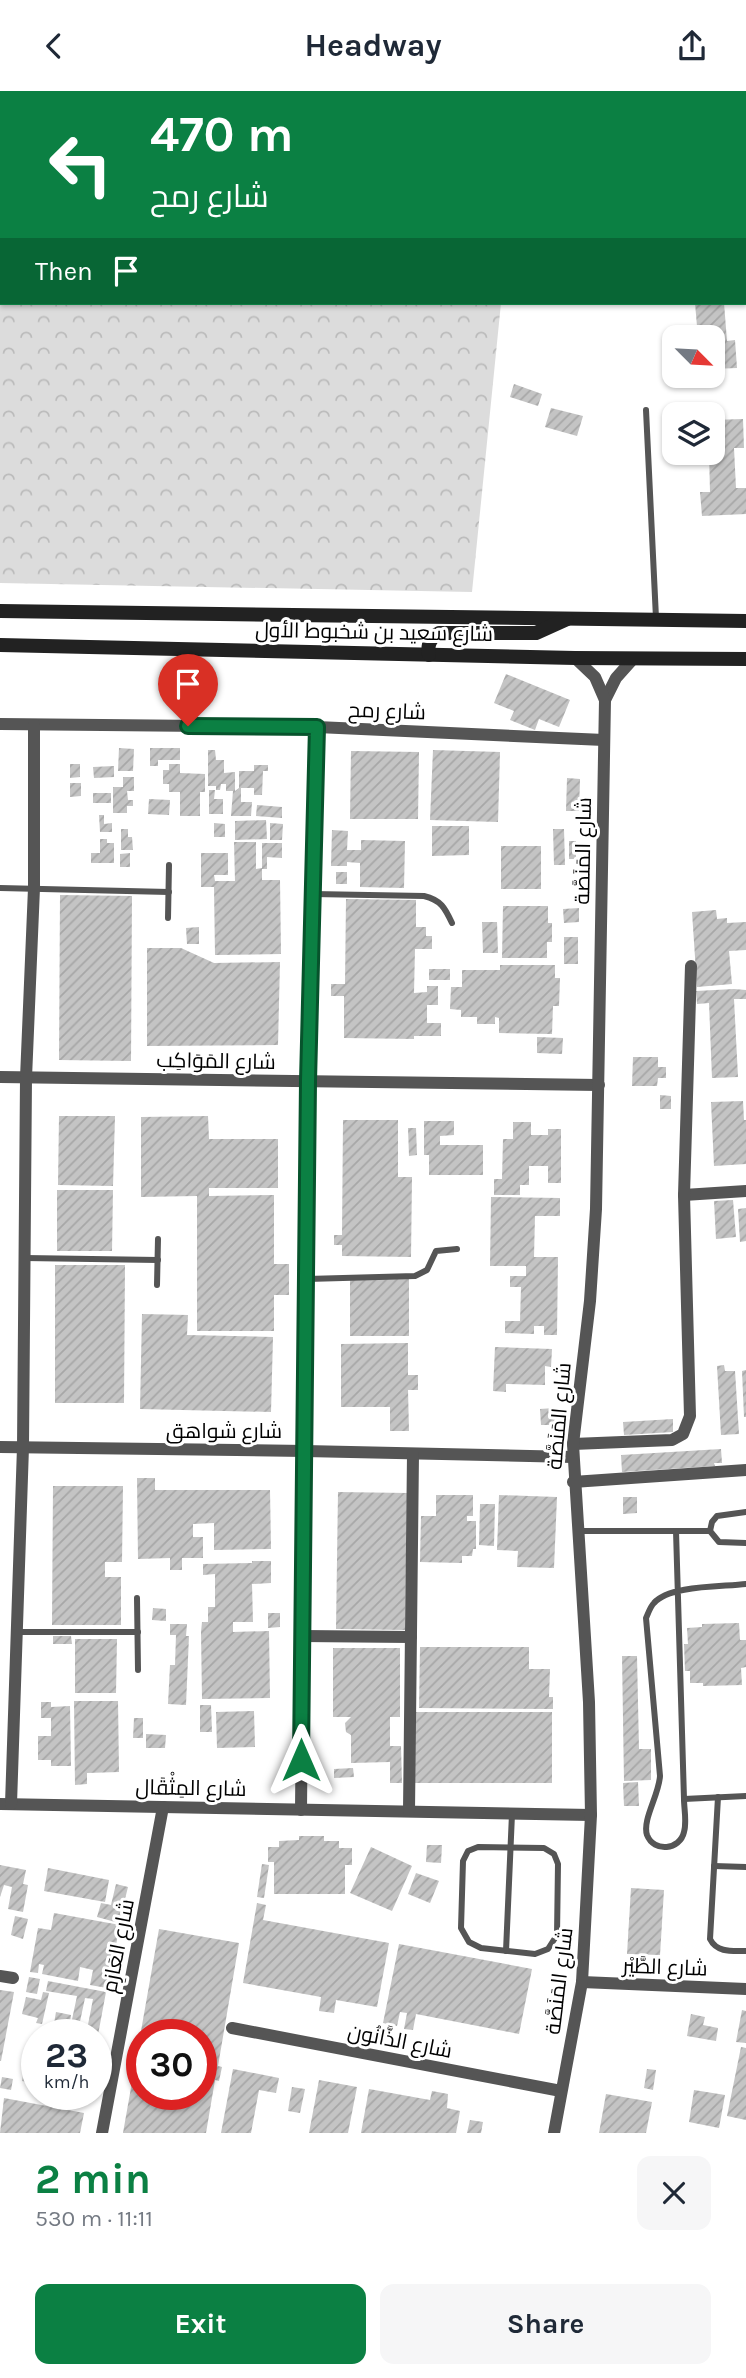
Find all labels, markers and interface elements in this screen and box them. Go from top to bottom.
icon: back [35,27,73,65]
text: Headway [305,27,442,64]
icon: share [673,27,711,65]
text: 470 m [150,106,293,163]
icon: left [35,119,126,210]
text: شارع رمح [150,178,269,215]
icon: arrive [107,252,145,290]
text: Then [35,256,93,287]
north arrow [662,325,724,389]
map controls [662,325,725,465]
button: layers [662,402,725,465]
street label: شارع سعيد بن شخبوط الأول [255,618,493,648]
pin [158,654,218,726]
icon: arrive [169,665,207,703]
street label: شارع رمح [348,698,426,726]
street label: شارع المَنَصَّة [570,797,598,905]
street label: شارع المَوَاكِب [156,1048,276,1076]
street label: شارع المَنَصَّة [542,1361,578,1471]
street label: شارع شواهق [166,1419,282,1445]
position arrow [264,1723,338,1797]
street label: شارع المِثْقَال [135,1771,247,1803]
street label: شارع العَازِم [97,1897,141,1995]
street label: شارع المَنَصَّة [541,1926,579,2036]
street label: شارع الطَّيْر [621,1953,708,1982]
street label: شارع الذَّانُون [345,2018,454,2065]
speed limit sign: 30 [126,2019,217,2110]
text: 23 [45,2035,88,2076]
text: km/h [44,2071,89,2093]
text: 2 min [35,2154,151,2204]
button: close [637,2156,711,2230]
text: 530 m · 11:11 [35,2205,153,2232]
button: Exit [35,2284,366,2364]
button: Share [380,2284,711,2364]

